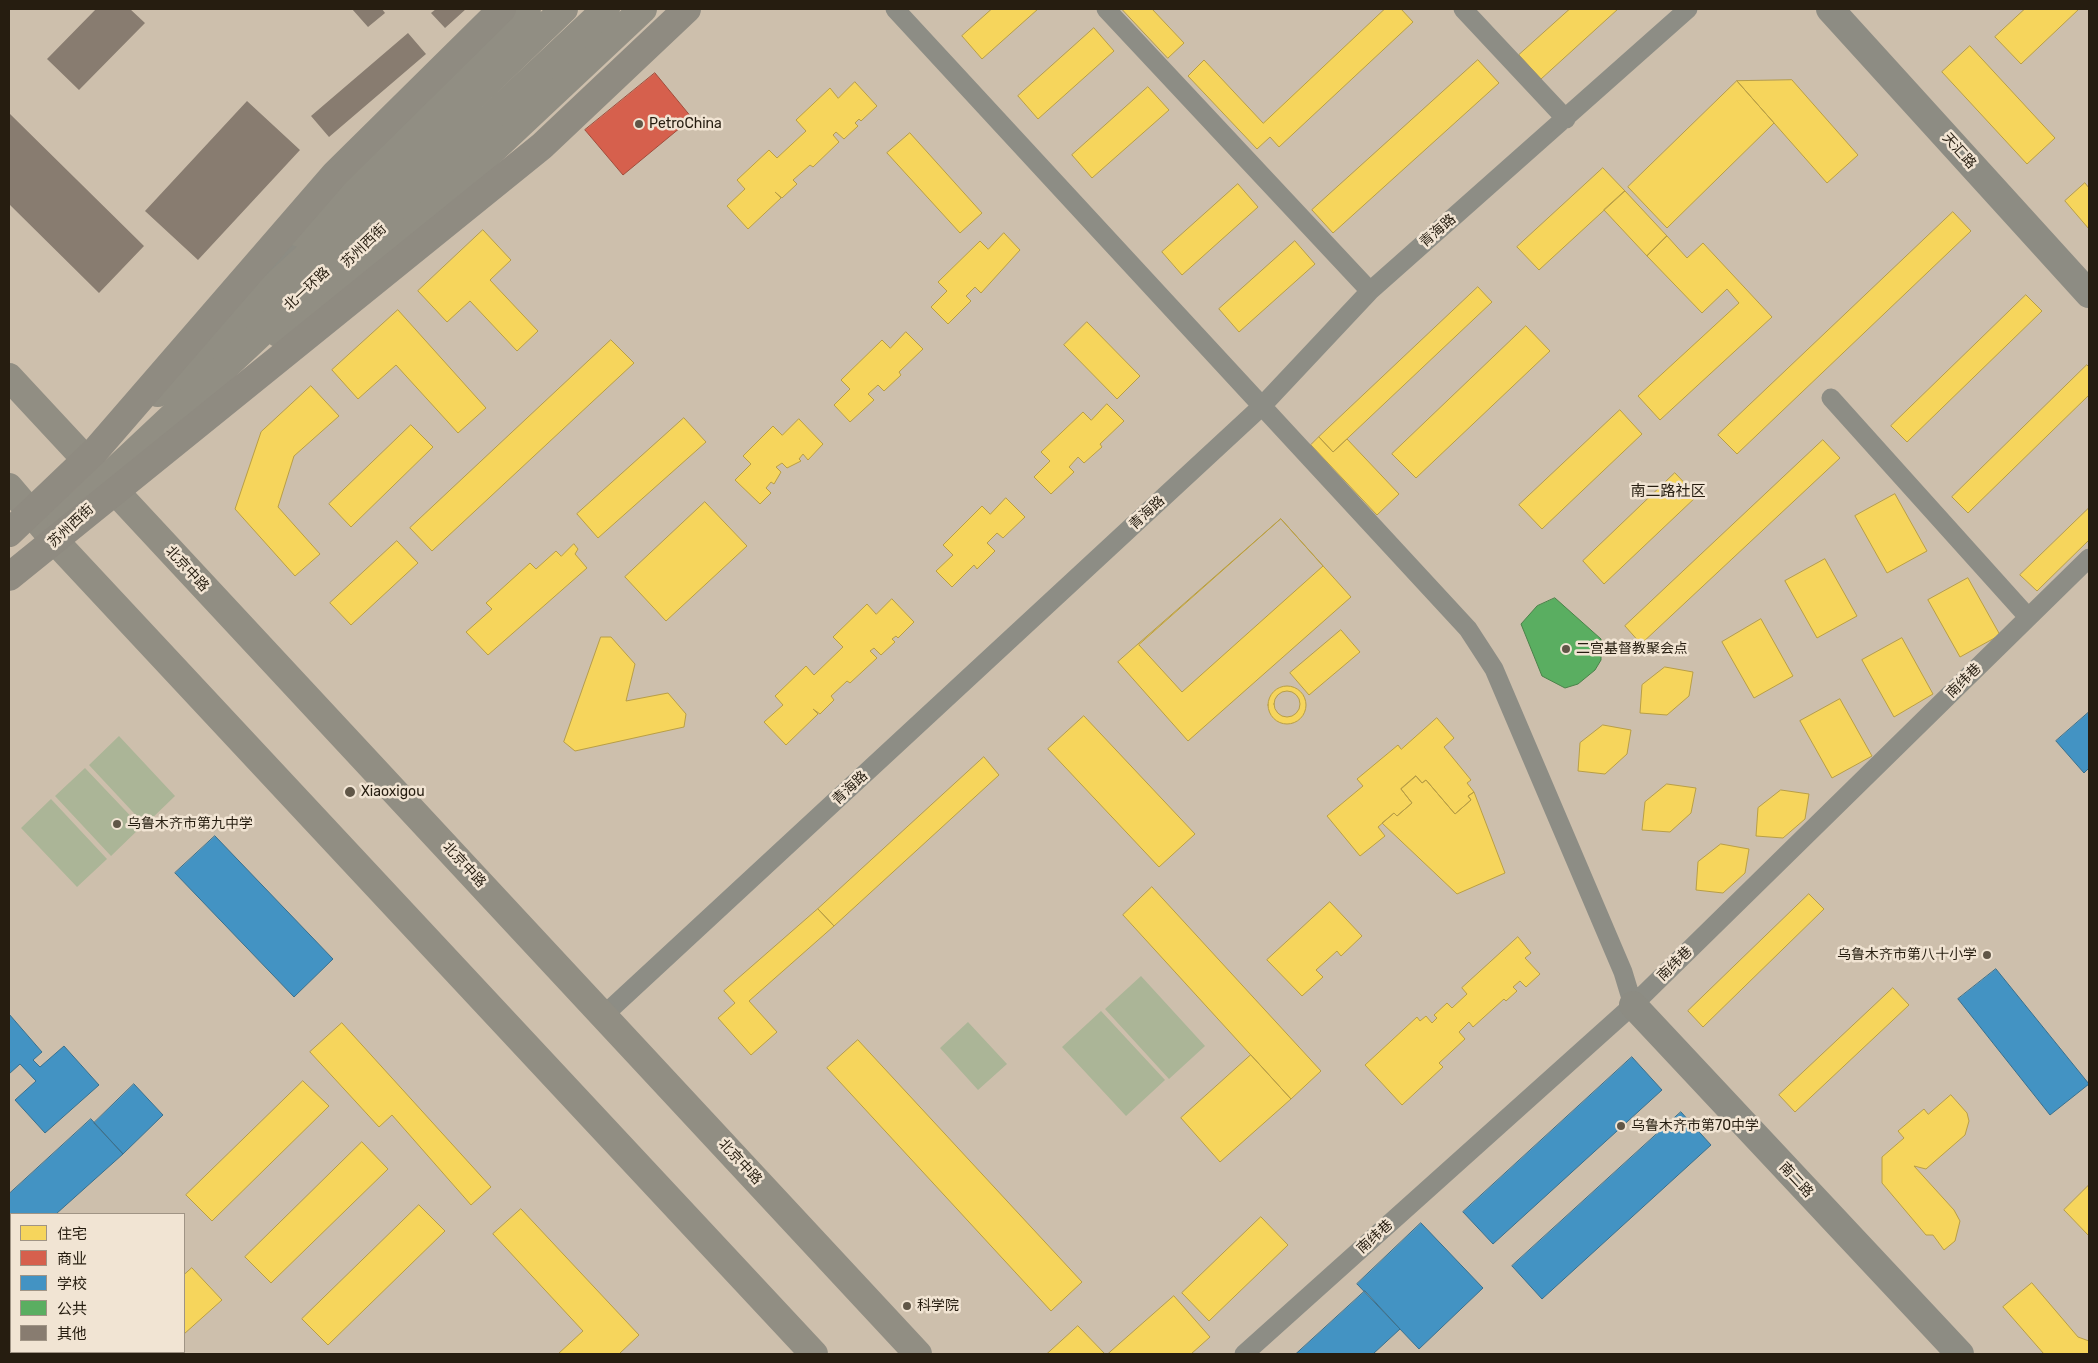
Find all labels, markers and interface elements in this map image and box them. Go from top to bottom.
place label: PetroChina [649,116,722,132]
marker: PetroChina [633,118,645,130]
street label: 天汇路 [1939,130,1979,172]
street label: 青海路 [1417,211,1459,251]
street label: 苏州西街 [338,221,390,271]
street label: 北一环路 [281,264,333,314]
district label: 南二路社区 [1631,483,1705,501]
street label: 青海路 [1126,493,1168,533]
street label: 苏州西街 [45,501,97,551]
street label: 北京中路 [162,543,212,595]
place label: 二宫基督教聚会点 [1576,641,1688,657]
marker: 二宫基督教聚会点 [1560,643,1572,655]
street label: 南纬巷 [1943,660,1985,702]
street label: 青海路 [829,768,871,808]
place label: Xiaoxigou [361,784,425,800]
marker: Xiaoxigou [343,785,357,799]
place label: 乌鲁木齐市第九中学 [127,816,253,832]
marker: 乌鲁木齐市第九中学 [111,818,123,830]
street label: 北京中路 [439,839,489,891]
street label: 南纬巷 [1654,943,1696,985]
place label: 乌鲁木齐市第八十小学 [1837,947,1977,963]
marker: 乌鲁木齐市第八十小学 [1981,949,1993,961]
place label: 乌鲁木齐市第70中学 [1631,1118,1759,1134]
marker: 乌鲁木齐市第70中学 [1615,1120,1627,1132]
street label: 北京中路 [715,1136,765,1188]
street label: 南二路 [1776,1159,1816,1201]
legend [10,1213,185,1353]
street label: 南纬巷 [1354,1217,1396,1257]
text: 住宅 [57,1225,87,1243]
text: 商业 [57,1250,87,1268]
text: 学校 [57,1275,87,1293]
place label: 科学院 [917,1298,959,1314]
text: 公共 [57,1300,87,1318]
marker: 科学院 [901,1300,913,1312]
text: 其他 [57,1325,87,1343]

